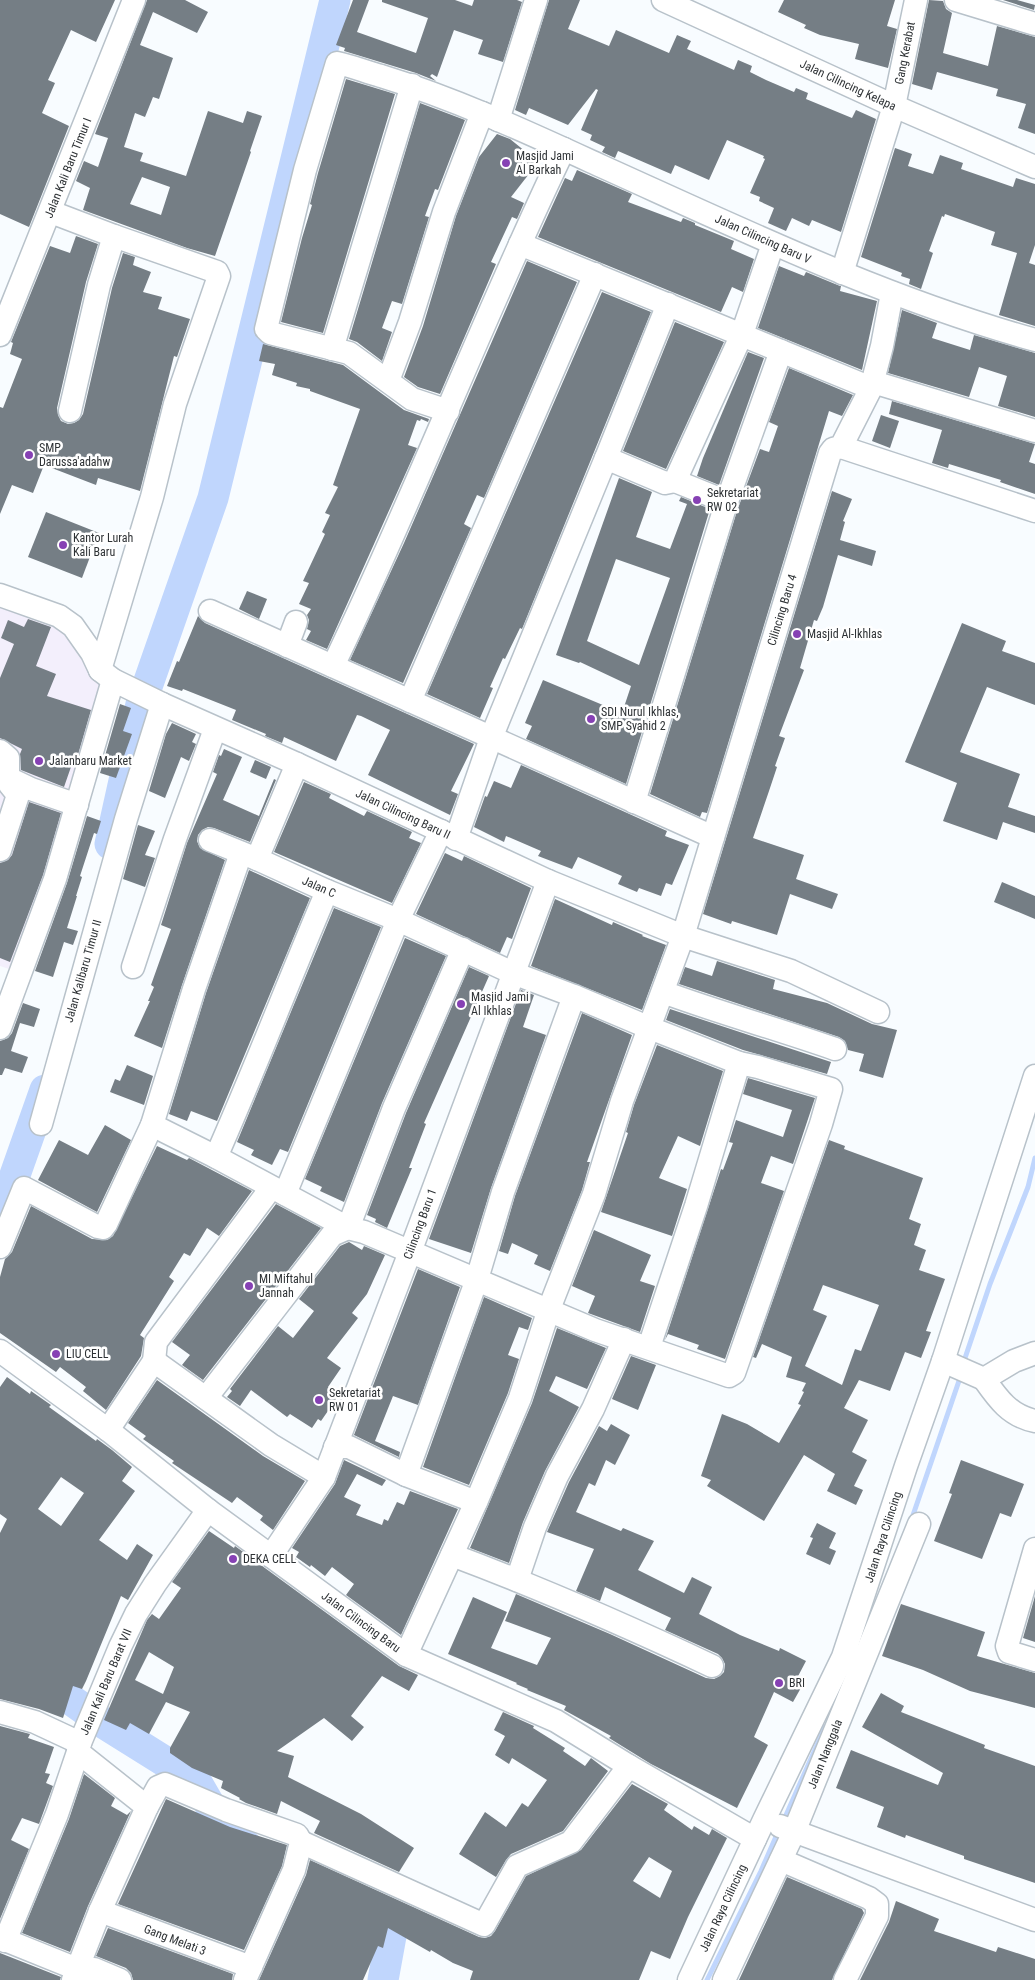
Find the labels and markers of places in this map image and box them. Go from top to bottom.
place label: Masjid Jami Al Barkah [516,149,574,177]
marker: Masjid Jami Al Barkah [500,157,512,169]
place label: SMP Darussa'adahw [39,441,110,469]
marker: SMP Darussa'adahw [23,449,35,461]
place label: Sekretariat RW 02 [707,486,759,514]
marker: Sekretariat RW 02 [691,494,703,506]
place label: Kantor Lurah Kali Baru [73,531,133,559]
marker: Kantor Lurah Kali Baru [57,539,69,551]
place label: Masjid Al-Ikhlas [807,627,882,641]
marker: Masjid Al-Ikhlas [791,628,803,640]
place label: SDI Nurul Ikhlas, SMP Syahid 2 [601,705,679,733]
marker: SDI Nurul Ikhlas, SMP Syahid 2 [585,713,597,725]
place label: Jalanbaru Market [49,754,132,768]
marker: Jalanbaru Market [33,755,45,767]
place label: Masjid Jami Al Ikhlas [471,990,529,1018]
marker: Masjid Jami Al Ikhlas [455,998,467,1010]
place label: MI Miftahul Jannah [259,1272,313,1300]
marker: MI Miftahul Jannah [243,1280,255,1292]
place label: LIU CELL [66,1347,109,1361]
marker: LIU CELL [50,1348,62,1360]
place label: Sekretariat RW 01 [329,1386,381,1414]
marker: Sekretariat RW 01 [313,1394,325,1406]
place label: DEKA CELL [243,1552,297,1566]
marker: DEKA CELL [227,1553,239,1565]
place label: BRI [789,1676,805,1690]
marker: BRI [773,1677,785,1689]

